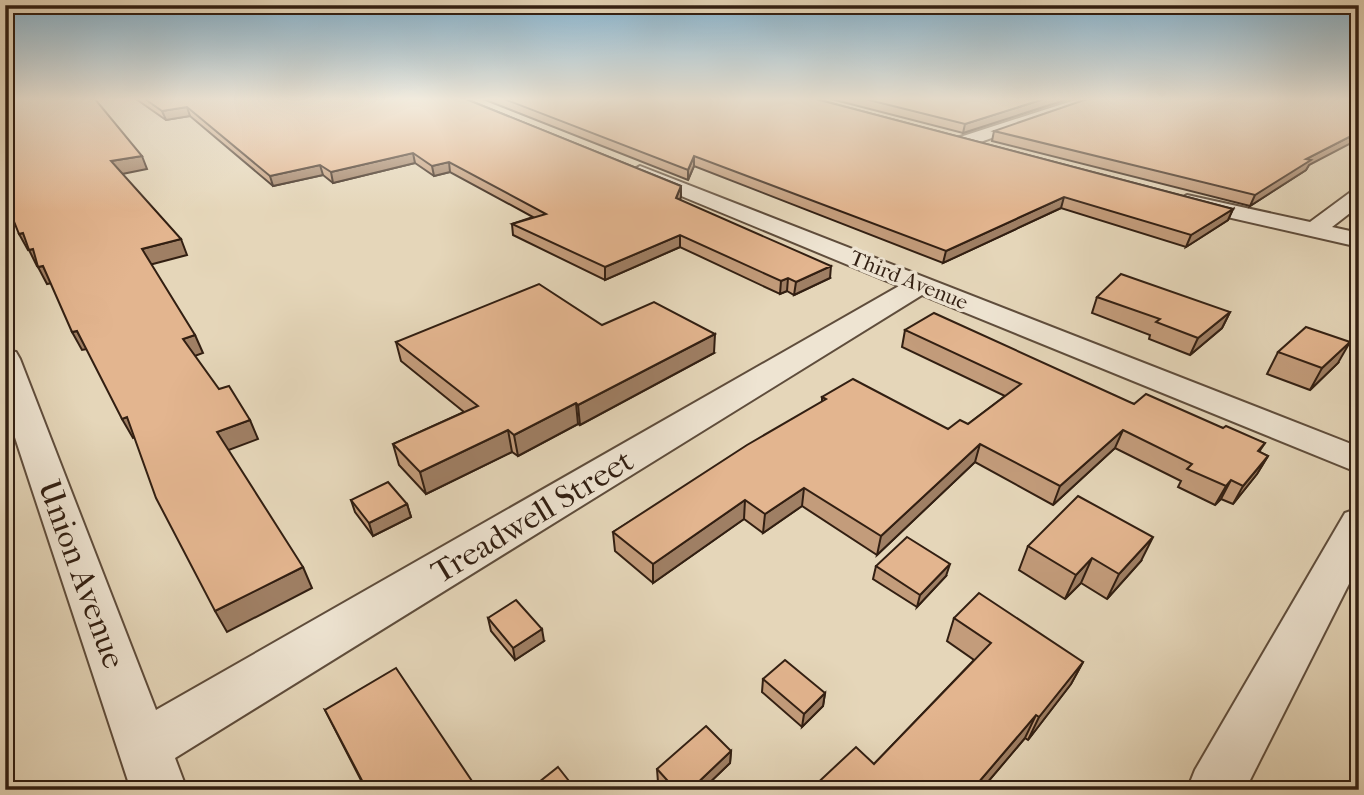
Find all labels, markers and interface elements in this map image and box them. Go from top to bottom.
street label: Third Avenue [847,245,971,315]
street label: Treadwell Street [425,441,640,591]
street label: Union Avenue [30,475,133,673]

